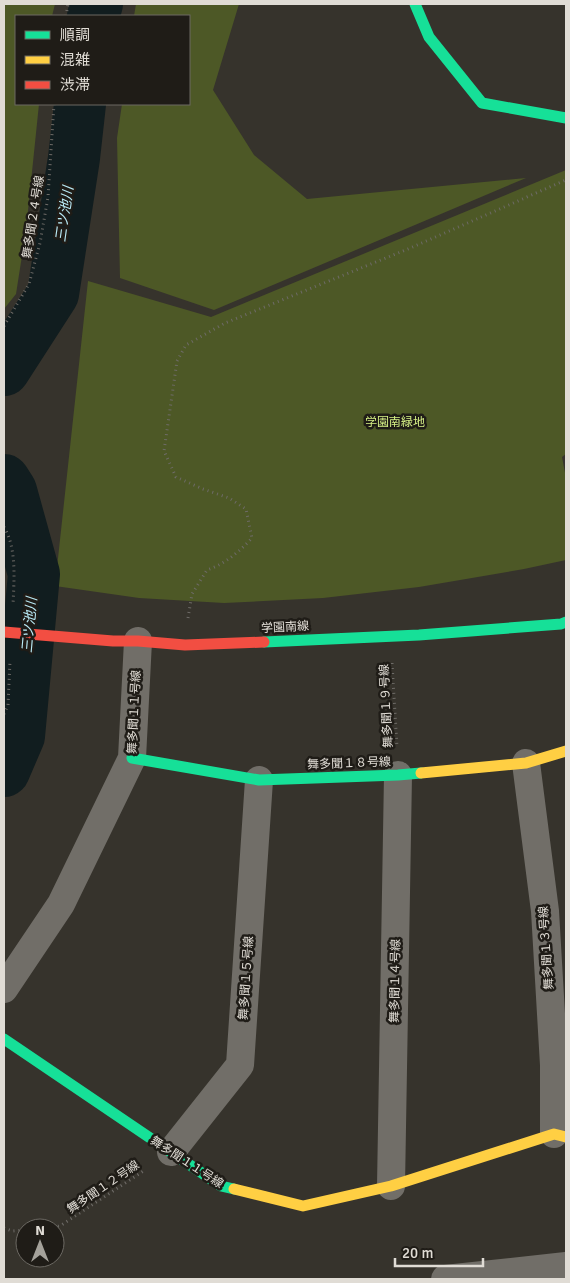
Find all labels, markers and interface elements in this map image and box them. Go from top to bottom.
legend [15,15,190,105]
text: 順調 [60,26,90,44]
text: 混雑 [60,51,90,69]
text: 渋滞 [60,76,90,94]
street label: 舞多聞２４号線 [20,174,47,260]
water label: 三ツ池川 [52,183,77,243]
park label: 学園南緑地 [365,415,425,430]
water label: 三ツ池川 [19,594,41,654]
street label: 学園南線 [261,619,309,636]
street label: 舞多聞１９号線 [377,664,396,748]
street label: 舞多聞１１号線 [125,670,144,754]
street label: 舞多聞１８号線 [307,755,391,772]
street label: 舞多聞１３号線 [536,906,557,990]
street label: 舞多聞１５号線 [236,936,257,1020]
street label: 舞多聞１４号線 [387,939,404,1023]
street label: 舞多聞１１号線 [147,1133,226,1192]
street label: 舞多聞１２号線 [64,1158,142,1217]
north arrow [15,1218,65,1268]
text: N [35,1222,45,1239]
scale bar [395,1236,482,1268]
text: 20 m [402,1244,433,1262]

